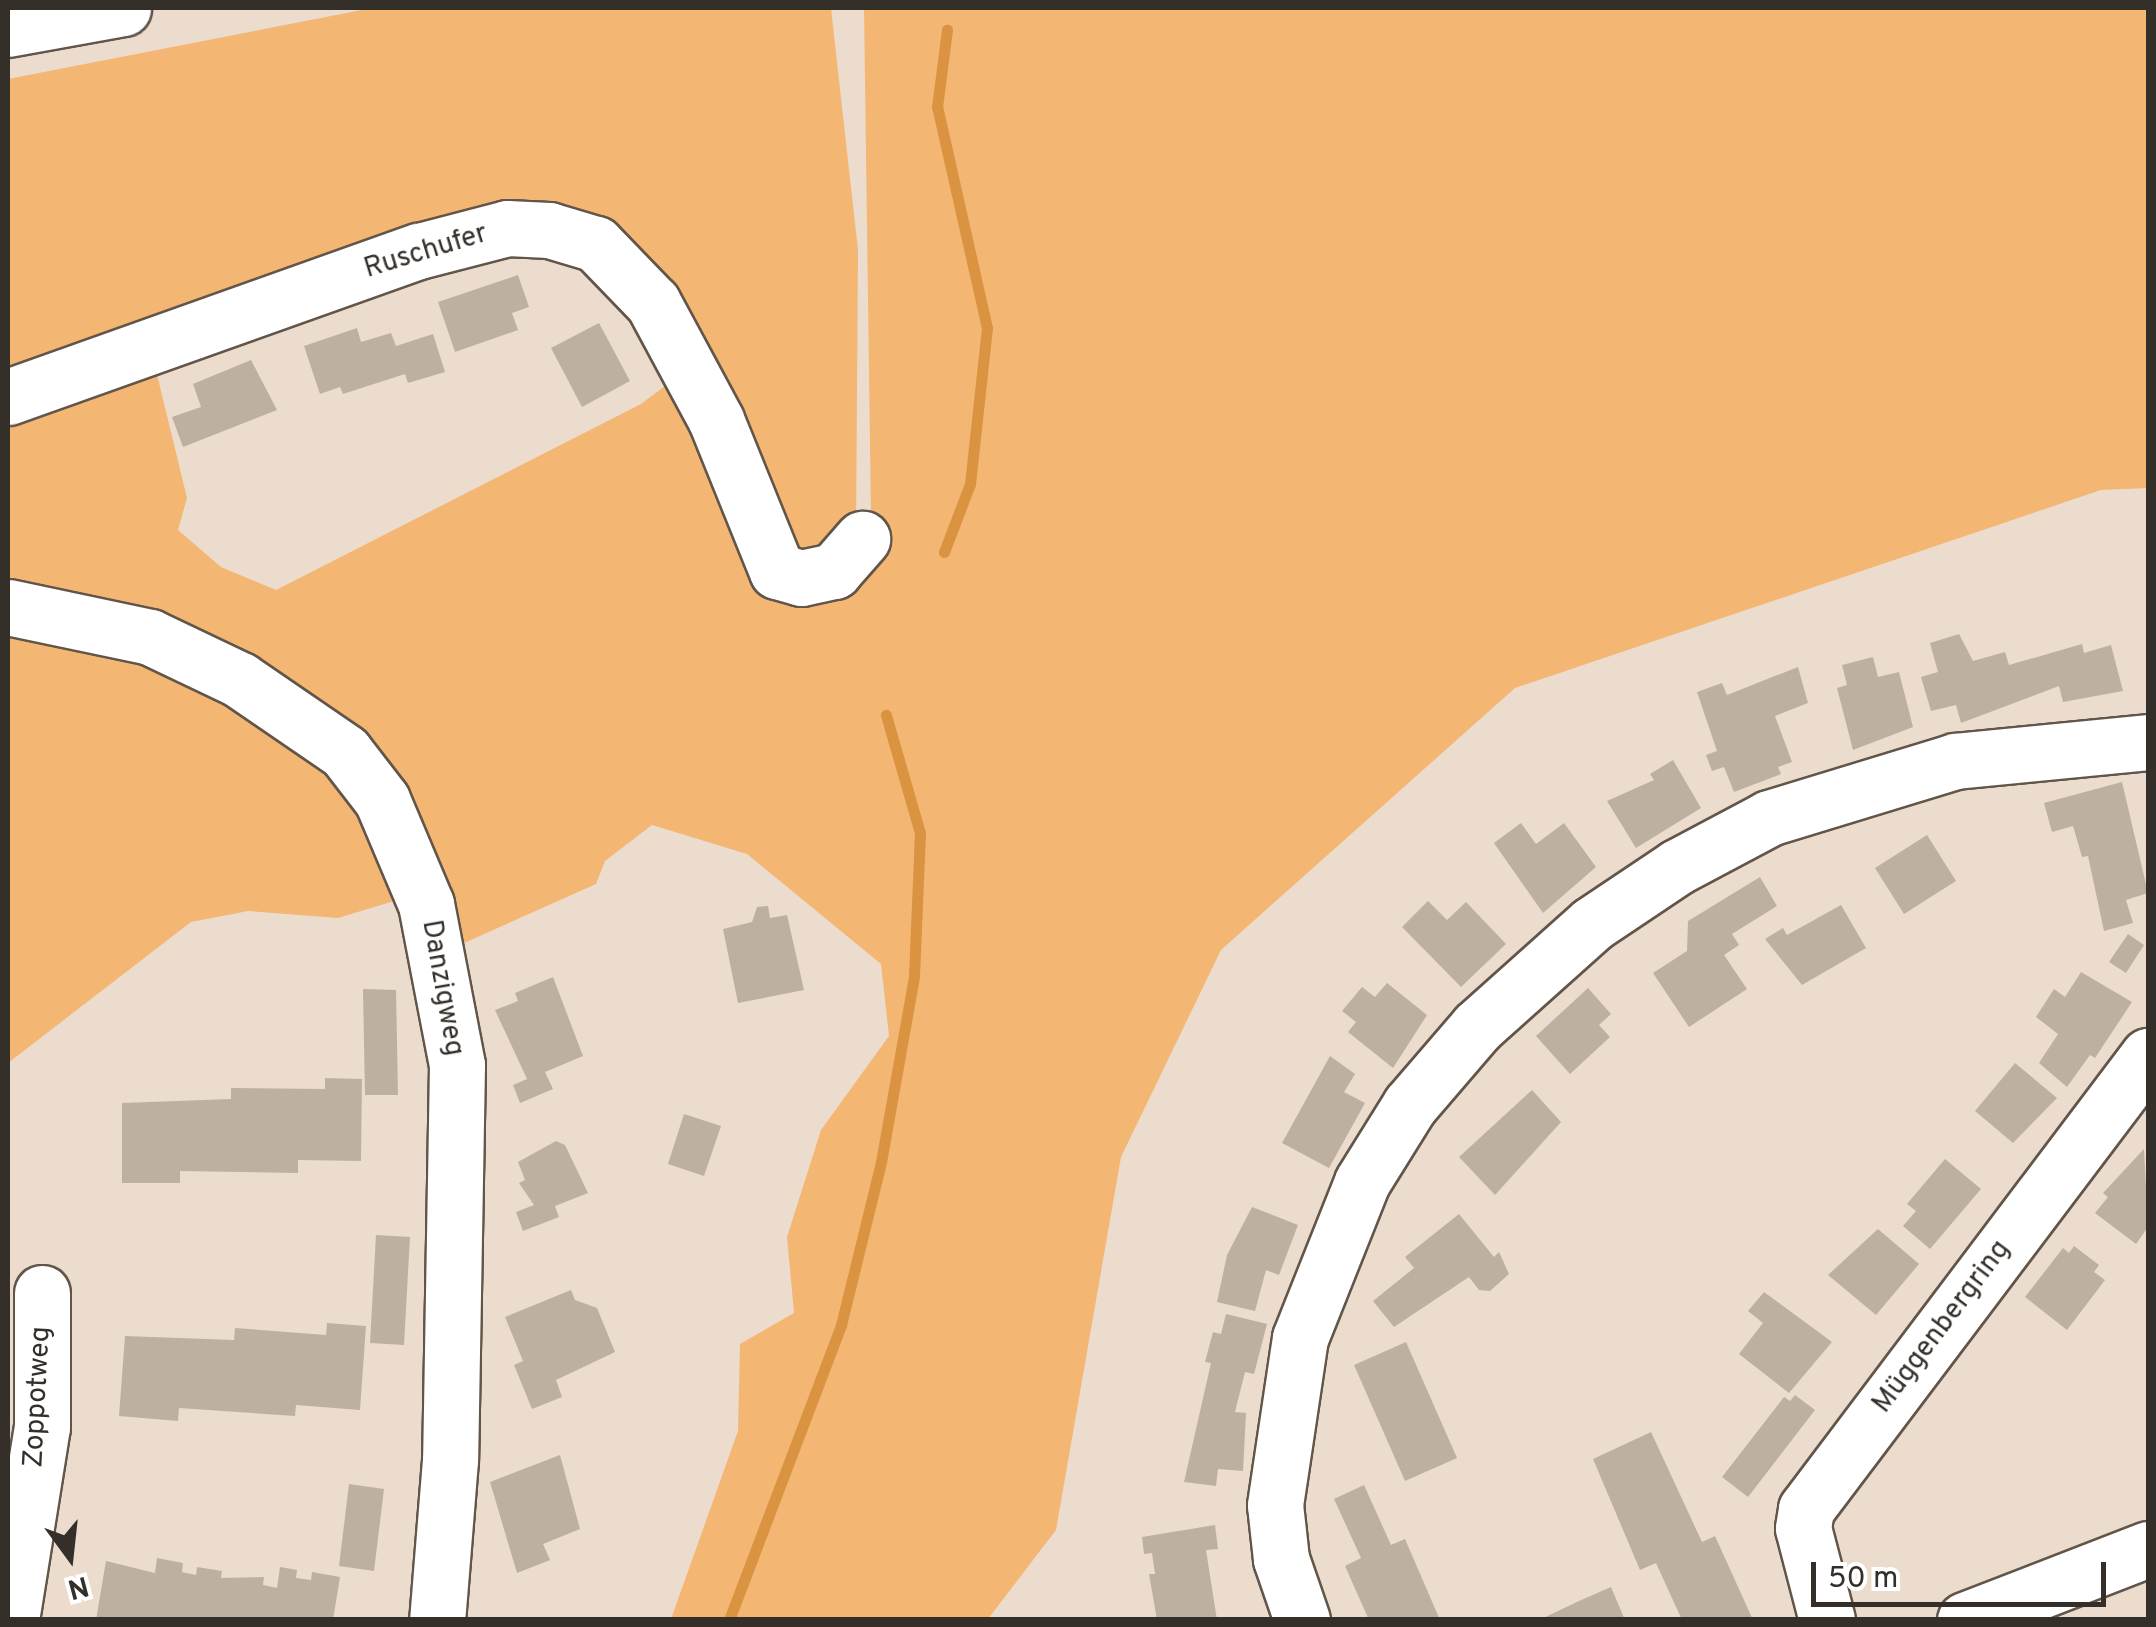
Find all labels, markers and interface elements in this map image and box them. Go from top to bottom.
street label: Ruschufer [360,217,492,287]
street label: Danzigweg [414,917,470,1059]
street label: Müggenbergring [1866,1234,2018,1420]
street label: Zoppotweg [18,1325,58,1469]
north arrow [20,1507,120,1607]
scale bar [1816,1542,2111,1604]
text: 50 m [1828,1561,1898,1598]
text: N [63,1566,92,1606]

